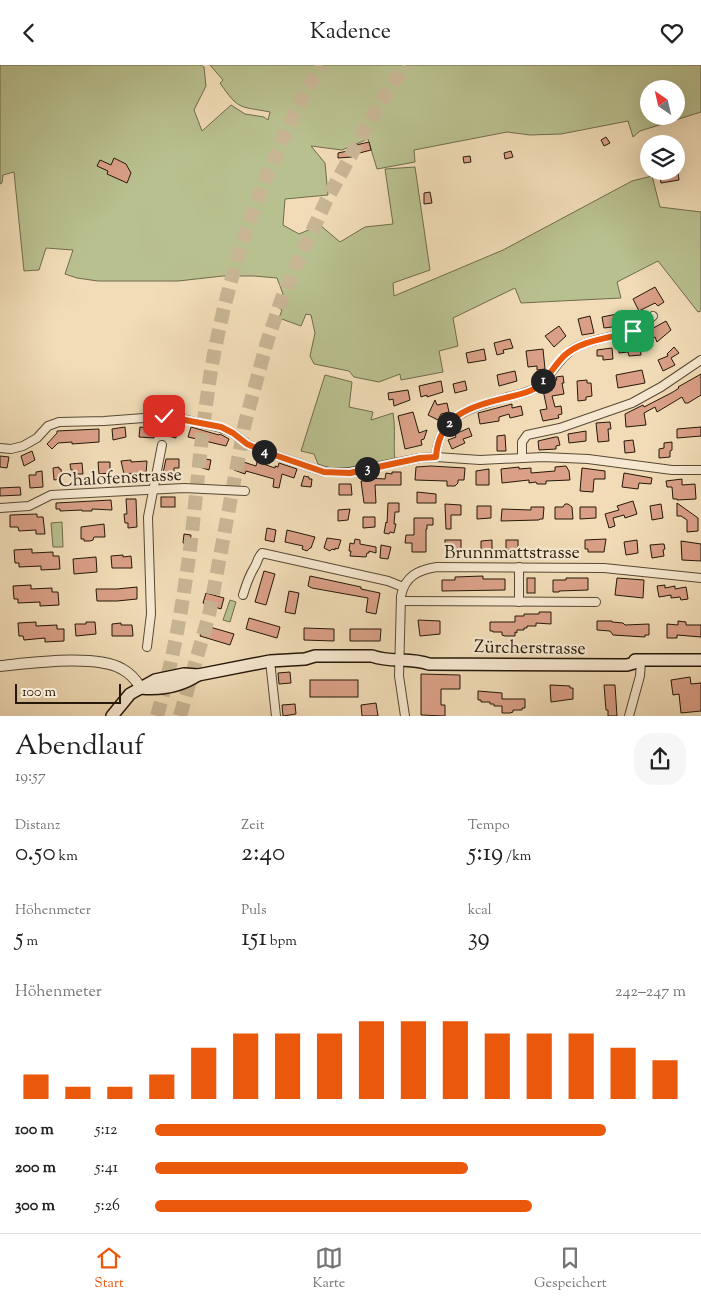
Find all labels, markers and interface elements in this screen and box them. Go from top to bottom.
text: Kadence [310,17,391,49]
icon: back [15,19,43,47]
icon: heart [658,19,686,47]
north arrow [640,80,685,125]
map controls [640,80,685,180]
button: layers [640,135,685,180]
pin [612,310,654,352]
icon: arrive [619,317,647,345]
pin: 1 [530,369,556,393]
text: 1 [541,371,546,391]
pin [143,395,185,437]
icon: check [150,402,178,430]
pin: 2 [436,411,462,437]
text: 2 [446,414,453,434]
pin: 4 [252,439,276,465]
text: 4 [261,442,268,462]
pin: 3 [354,457,380,481]
text: 3 [365,459,370,479]
street label: Chalofenstrasse [58,463,183,495]
street label: Brunnmattstrasse [444,541,580,567]
street label: Zürcherstrasse [474,635,586,663]
scale bar [15,681,121,704]
text: 100 m [22,683,56,703]
text: Abendlauf [15,727,144,767]
button: share [634,733,686,785]
text: 19:57 [15,766,46,789]
text: Distanz [15,816,60,836]
text: Zeit [241,816,264,836]
text: Tempo [468,816,510,836]
text: 0.50 [15,836,56,872]
text: 2:40 [241,836,285,872]
text: 5:19 [468,836,503,872]
text: km [56,847,78,867]
text: /km [503,847,531,867]
text: Höhenmeter [15,901,91,921]
text: Puls [241,901,267,921]
text: kcal [468,901,492,921]
text: 5 [15,921,24,957]
text: 151 [241,921,267,957]
text: 39 [468,921,490,957]
text: m [24,932,38,952]
text: bpm [267,932,297,952]
text: Höhenmeter [15,981,102,1004]
text: 242–247 m [615,981,686,1004]
text: 100 m [15,1119,54,1142]
text: 5:12 [95,1119,118,1142]
text: 200 m [15,1157,56,1180]
text: 5:41 [95,1157,118,1180]
text: 300 m [15,1195,55,1218]
text: 5:26 [95,1195,120,1218]
tab: Start [94,1244,124,1294]
tab: Karte [312,1244,345,1294]
tab: Gespeichert [534,1244,607,1294]

